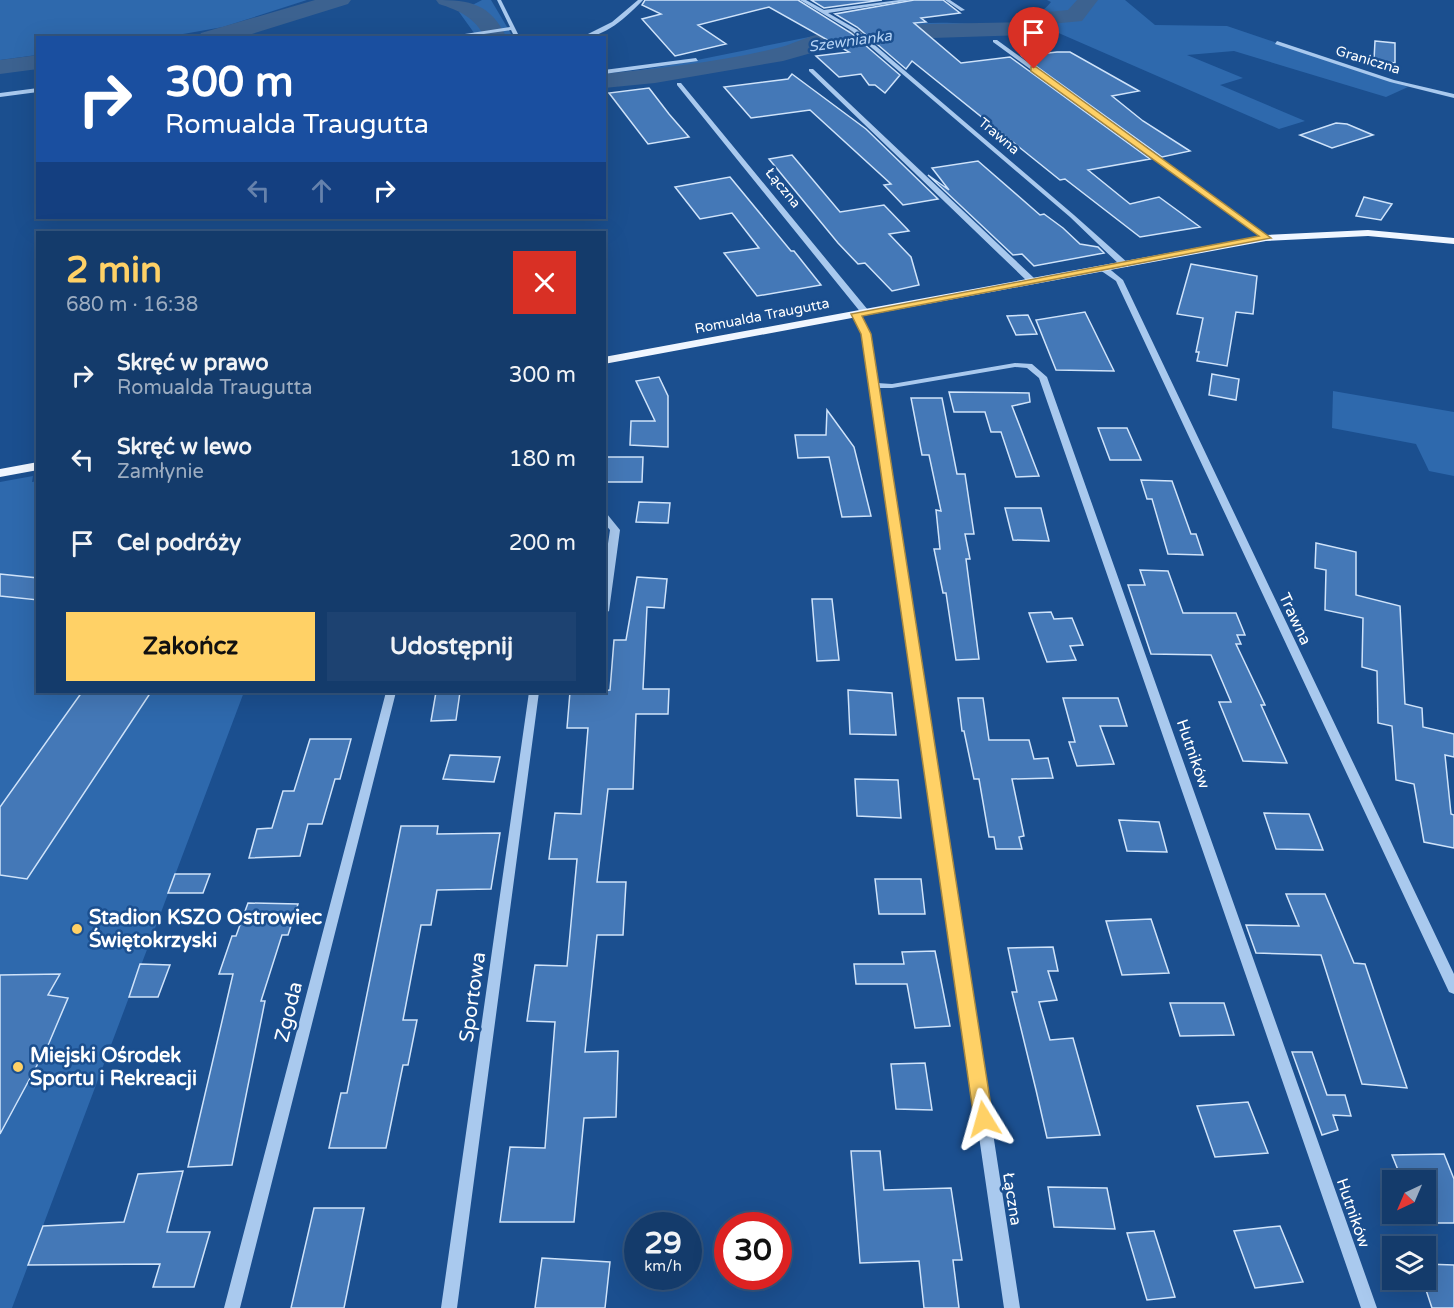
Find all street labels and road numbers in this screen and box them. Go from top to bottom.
street label: Graniczna [1334,42,1402,78]
street label: Trawna [975,114,1023,158]
street label: Łączna [762,164,804,212]
street label: Romualda Traugutta [693,295,831,337]
street label: Trawna [1274,590,1316,648]
street label: Hutników [1172,717,1214,792]
street label: Sportowa [455,950,491,1044]
street label: Zgoda [270,979,308,1045]
street label: Łączna [998,1171,1026,1227]
street label: Hutników [1332,1176,1374,1251]

